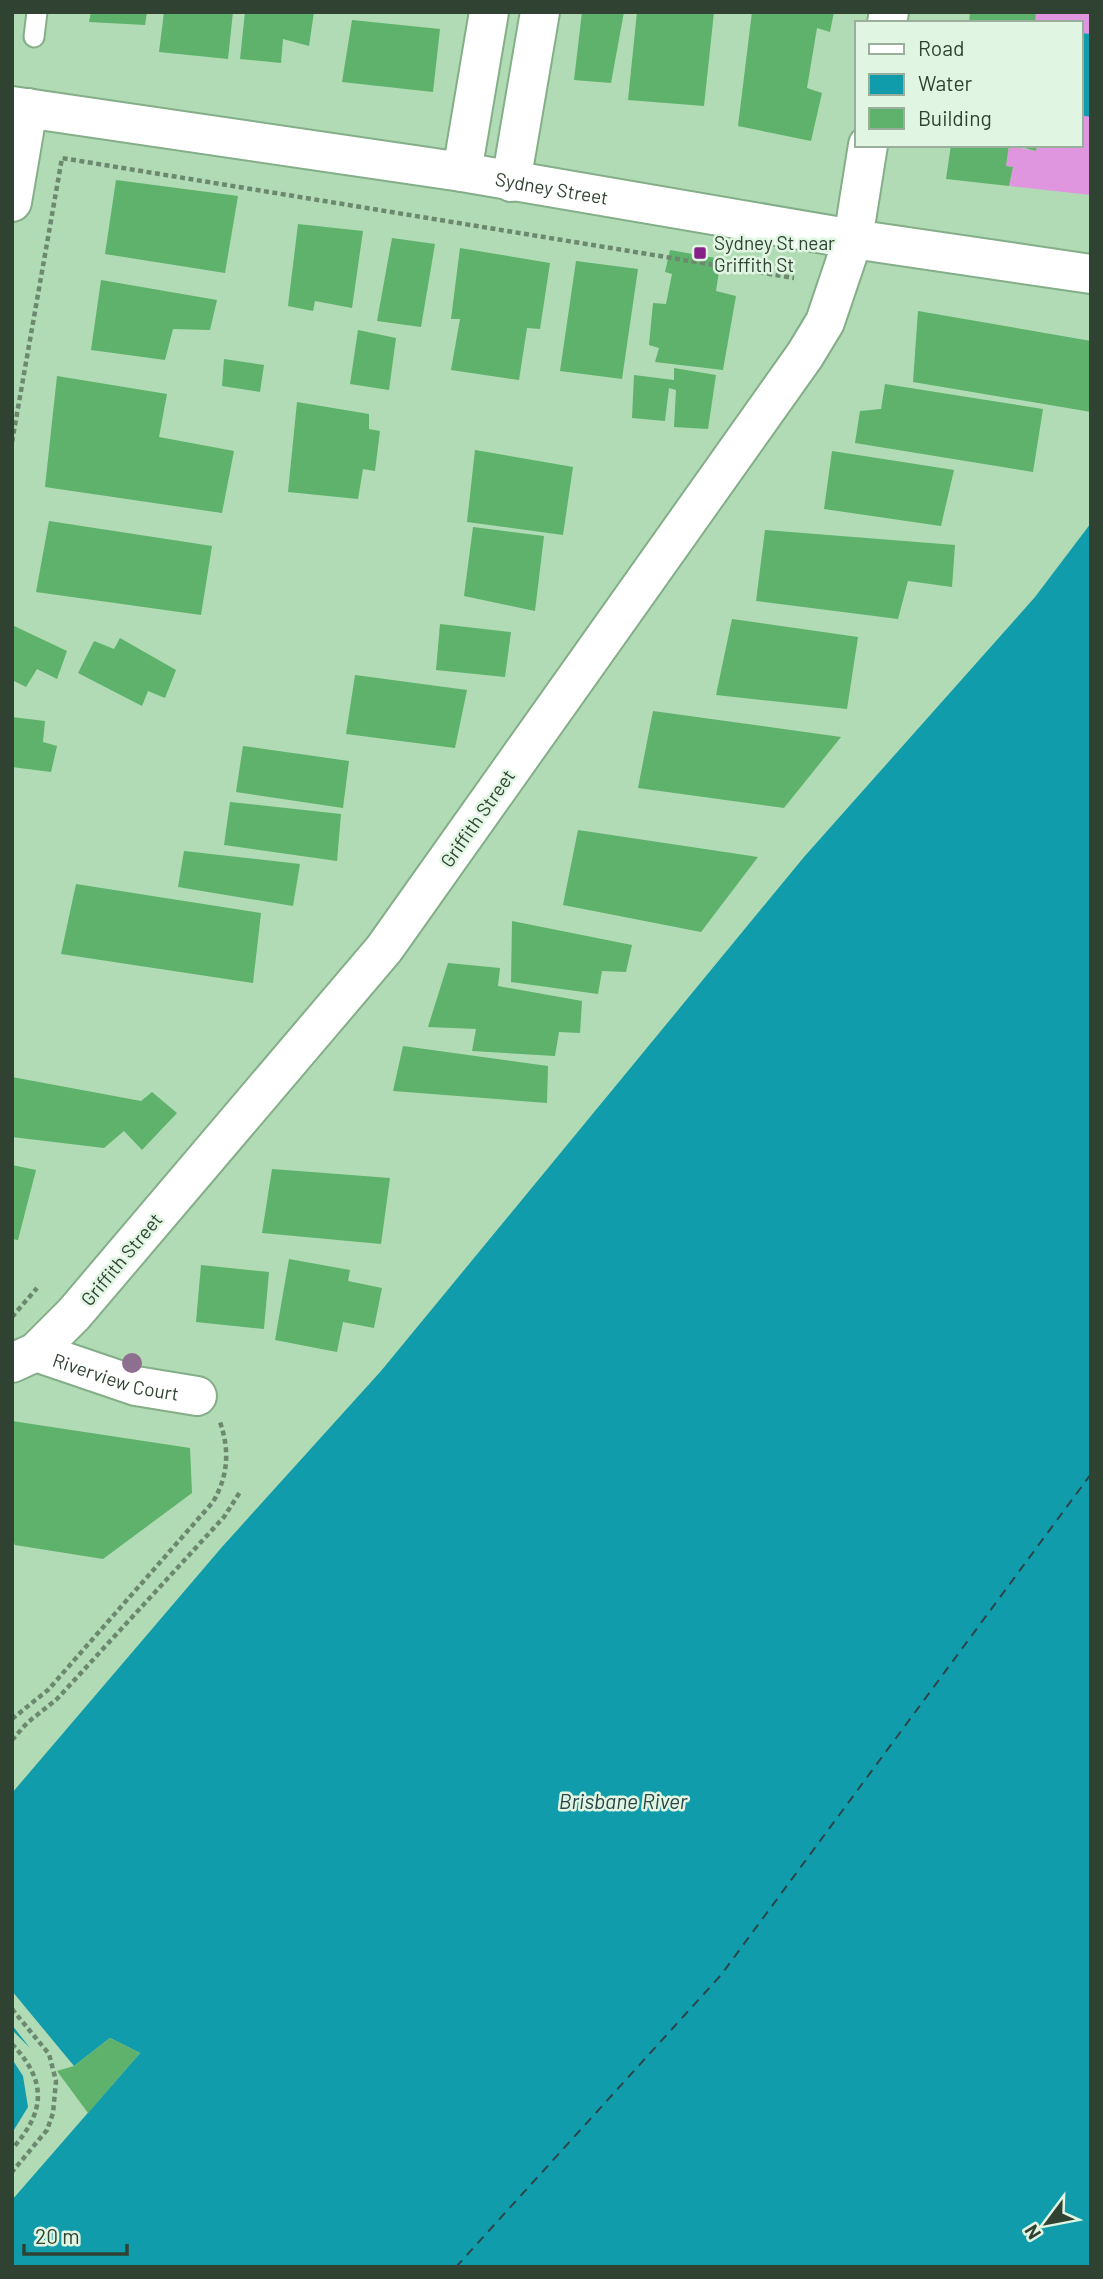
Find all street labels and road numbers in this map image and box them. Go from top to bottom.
street label: Sydney Street [494,166,610,208]
street label: Griffith Street [435,765,519,871]
street label: Griffith Street [76,1208,166,1310]
street label: Riverview Court [50,1347,181,1404]

